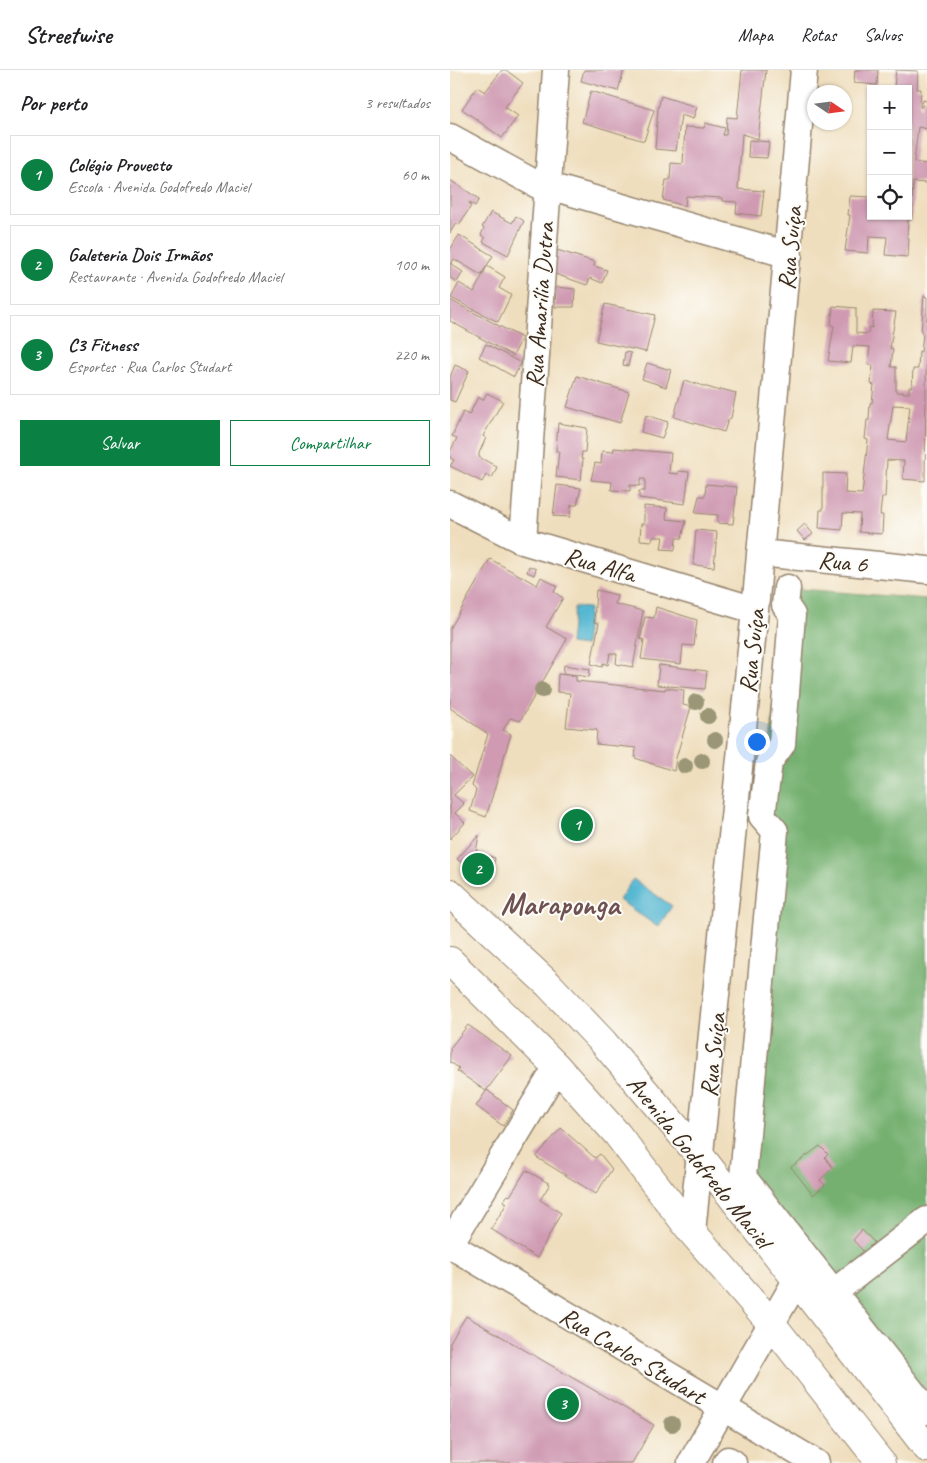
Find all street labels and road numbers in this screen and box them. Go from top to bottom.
street label: Rua Suíça [770,203,810,291]
street label: Rua Amarília Dutra [518,219,562,389]
street label: Rua Alfa [561,540,642,591]
street label: Rua 6 [817,544,870,581]
street label: Rua Suíça [732,606,773,694]
street label: Rua Suíça [693,1010,734,1098]
street label: Avenida Godofredo Maciel [620,1069,782,1258]
street label: Rua Carlos Studart [554,1300,714,1413]

